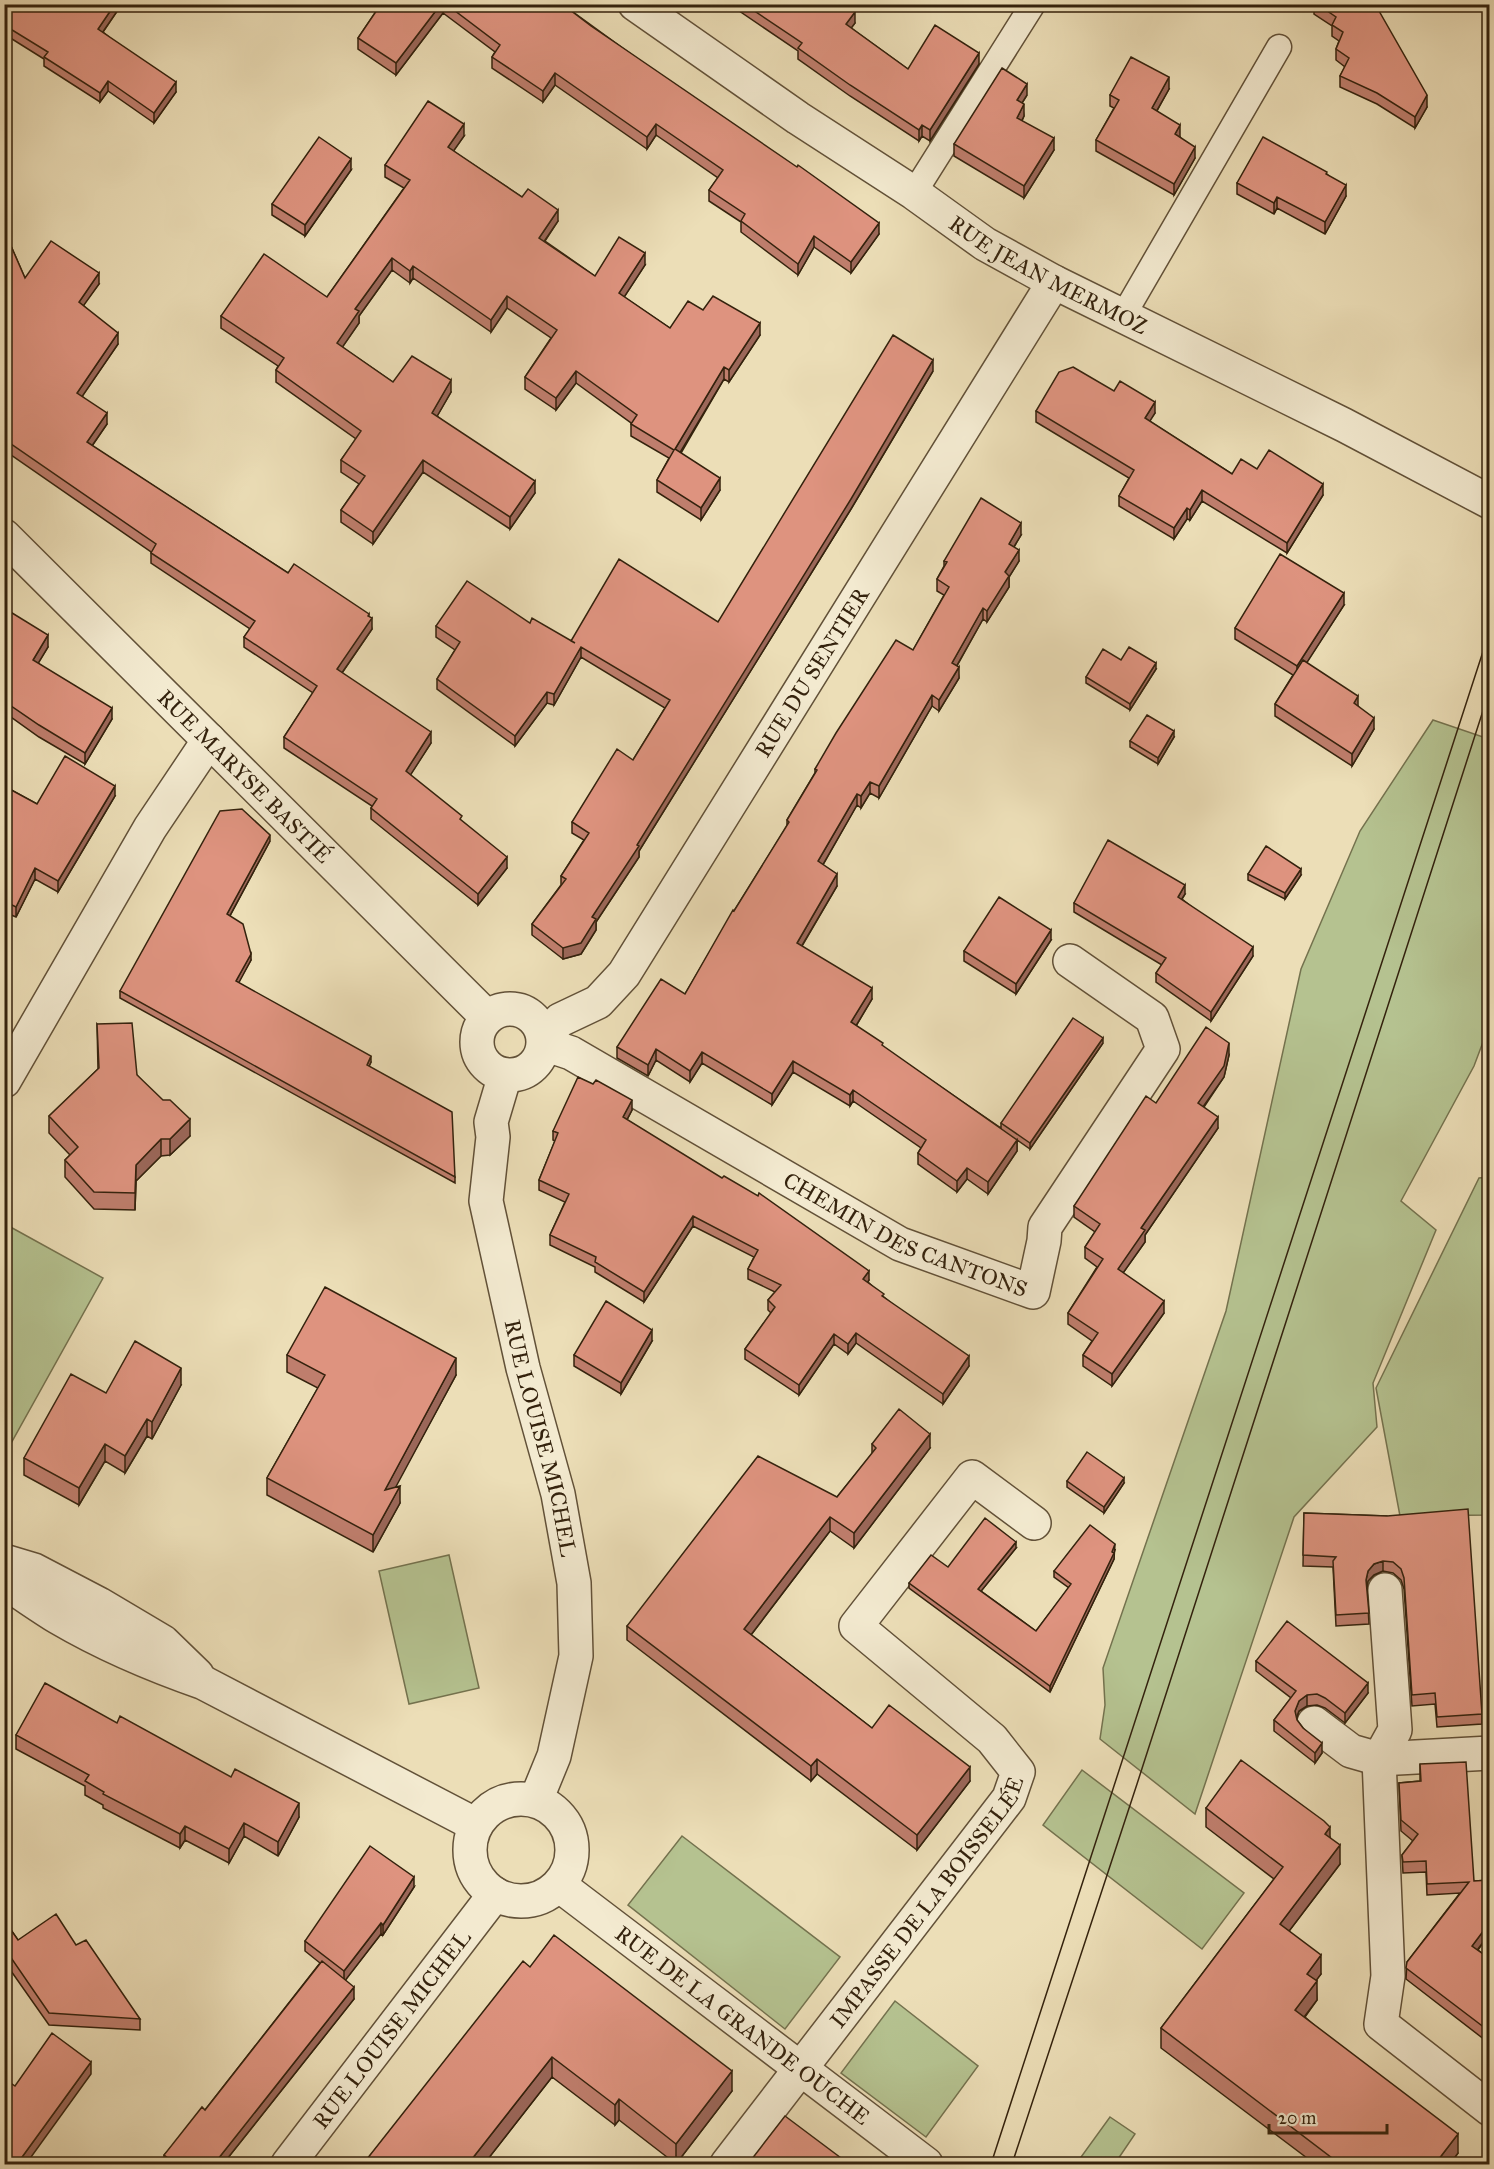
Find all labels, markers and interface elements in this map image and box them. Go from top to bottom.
street label: RUE JEAN MERMOZ [944,209,1153,340]
street label: RUE DU SENTIER [749,582,875,762]
street label: RUE MARYSE BASTIÉ [152,684,338,868]
street label: CHEMIN DES CANTONS [779,1166,1031,1302]
street label: RUE LOUISE MICHEL [499,1317,582,1559]
street label: IMPASSE DE LA BOISSELÉE [824,1772,1029,2033]
street label: RUE DE LA GRANDE OUCHE [610,1919,876,2130]
street label: RUE LOUISE MICHEL [307,1924,476,2134]
scale bar [1269,2097,1388,2135]
text: 20 m [1278,2107,1316,2129]

